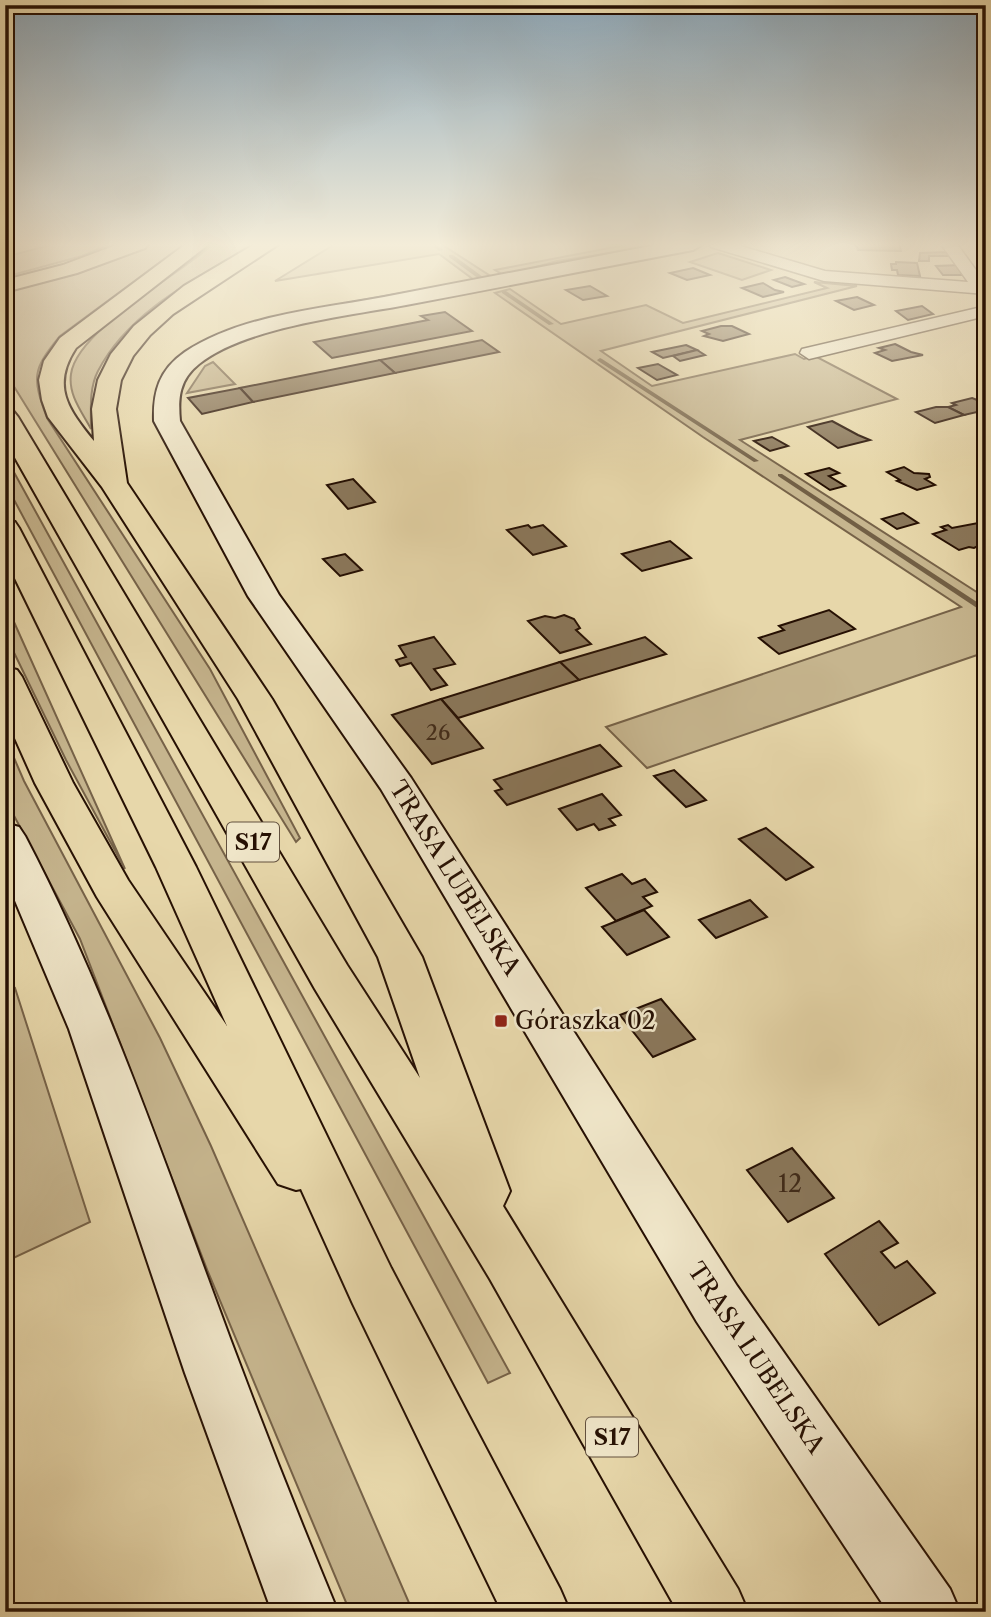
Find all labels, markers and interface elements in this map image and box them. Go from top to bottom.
house number: 26 [426,720,450,745]
street label: TRASA LUBELSKA [384,775,528,982]
road number: S17 [227,822,279,862]
place label: Góraszka 02 [515,1006,656,1035]
marker: Góraszka 02 [493,1013,509,1029]
house number: 12 [778,1169,802,1198]
street label: TRASA LUBELSKA [682,1257,832,1460]
road number: S17 [586,1418,638,1456]

